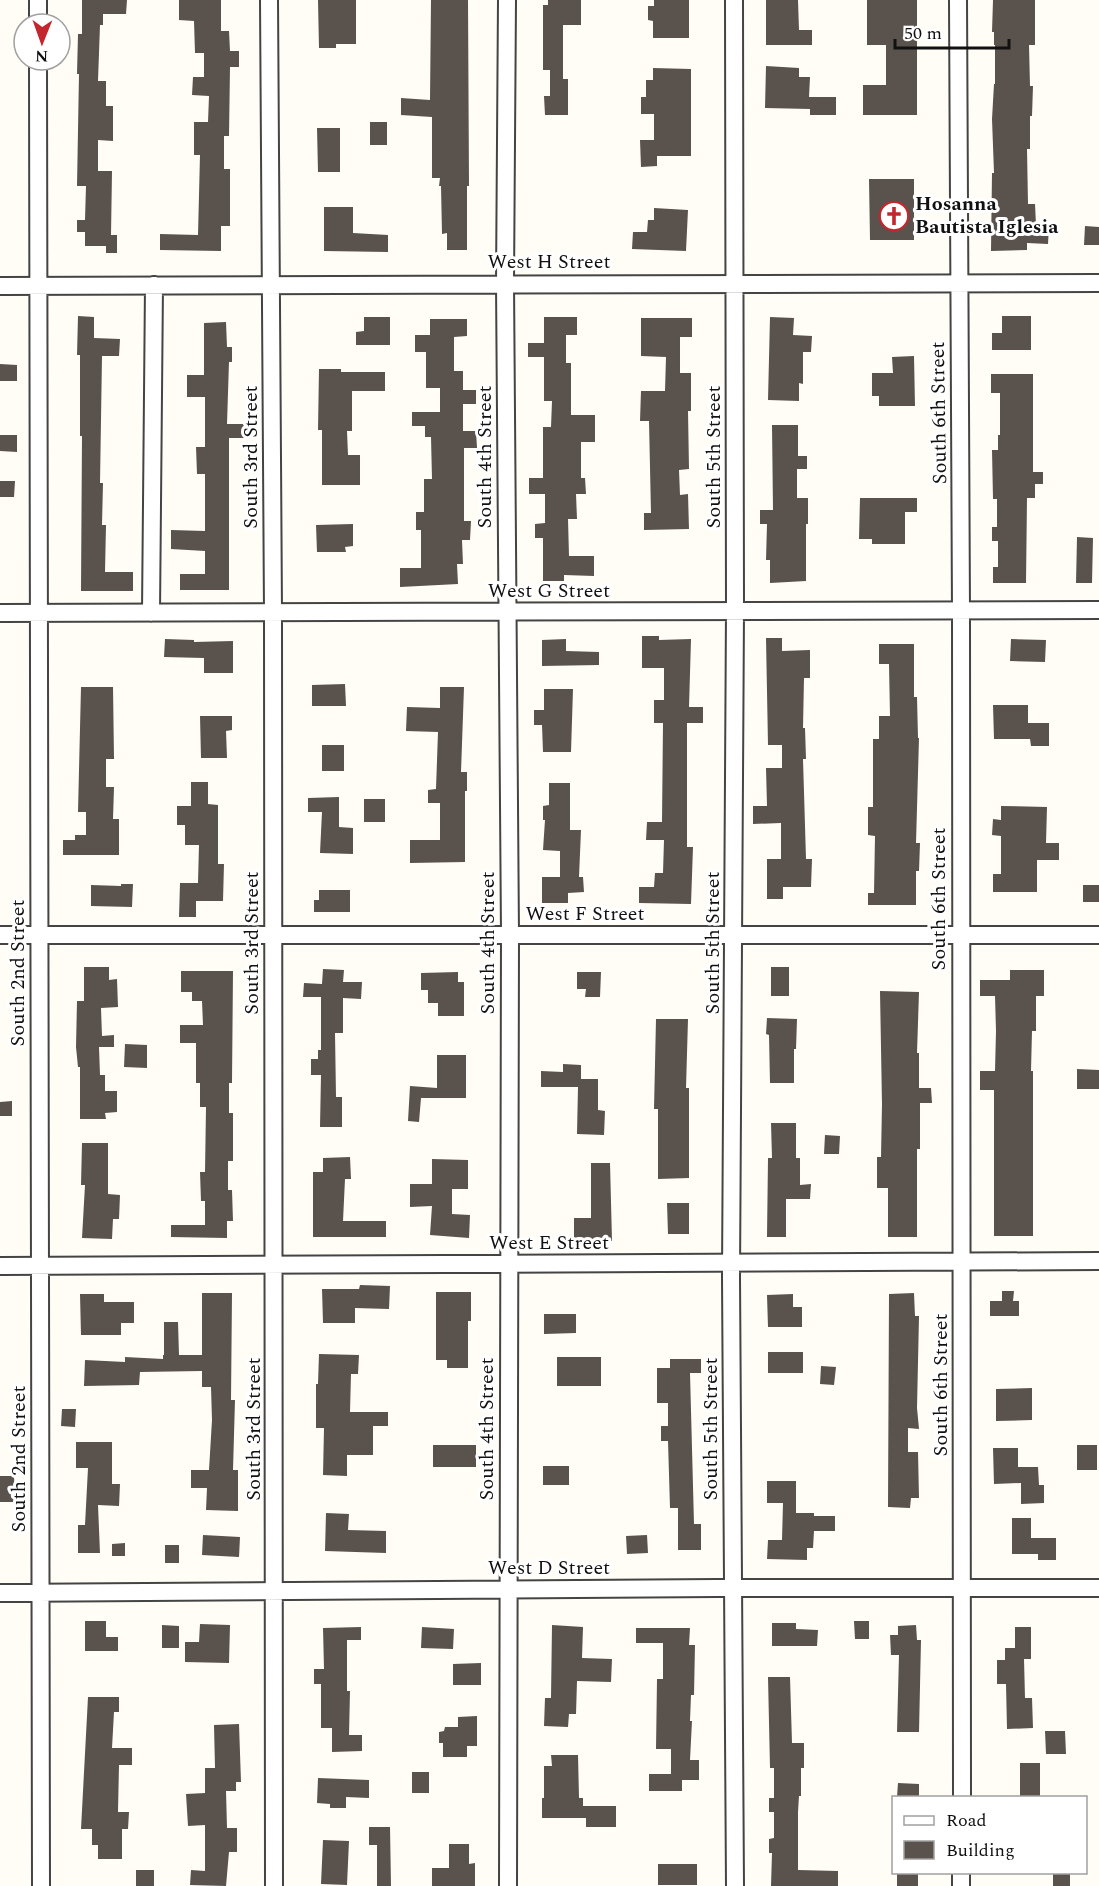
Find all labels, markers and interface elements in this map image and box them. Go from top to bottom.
north arrow [12,12,72,72]
scale bar [895,12,1009,50]
text: 50 m [904,20,942,47]
text: N [35,44,48,68]
place label: Hosanna Bautista Iglesia [915,189,1059,242]
church icon: Hosanna Bautista Iglesia [878,200,910,232]
street label: West H Street [487,247,611,277]
street label: South 6th Street [923,341,955,485]
street label: South 3rd Street [236,385,266,529]
street label: South 4th Street [470,386,500,528]
street label: South 5th Street [699,386,729,528]
street label: West G Street [488,576,610,606]
street label: South 6th Street [924,828,954,970]
street label: South 3rd Street [237,871,267,1015]
street label: South 4th Street [473,872,503,1014]
street label: South 5th Street [698,872,728,1014]
street label: South 2nd Street [3,899,33,1047]
street label: West F Street [525,899,645,929]
street label: West E Street [489,1228,609,1258]
street label: South 6th Street [926,1314,956,1456]
street label: South 3rd Street [239,1357,269,1501]
street label: South 4th Street [472,1358,502,1500]
street label: South 5th Street [696,1358,726,1500]
street label: South 2nd Street [4,1385,34,1533]
street label: West D Street [488,1553,610,1583]
legend [892,1796,1087,1874]
text: Road [946,1807,987,1834]
text: Building [946,1837,1015,1864]

